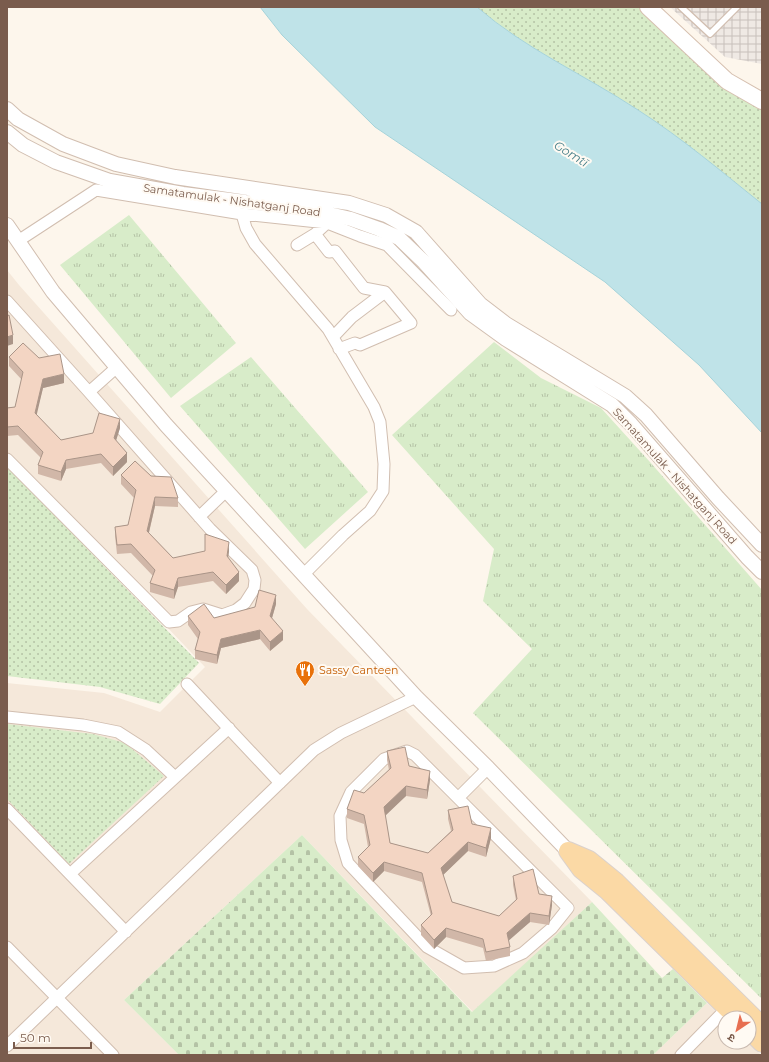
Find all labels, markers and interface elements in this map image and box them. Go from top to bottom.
water label: Gomtī [551,137,593,171]
street label: Samatamulak - Nishatganj Road [143,181,321,219]
street label: Samatamulak - Nishatganj Road [610,405,740,547]
restaurant icon: Sassy Canteen [294,659,316,687]
place label: Sassy Canteen [319,663,398,677]
north arrow [717,1010,757,1050]
scale bar [14,1024,91,1050]
text: 50 m [20,1030,51,1045]
text: उ [724,1030,738,1046]

